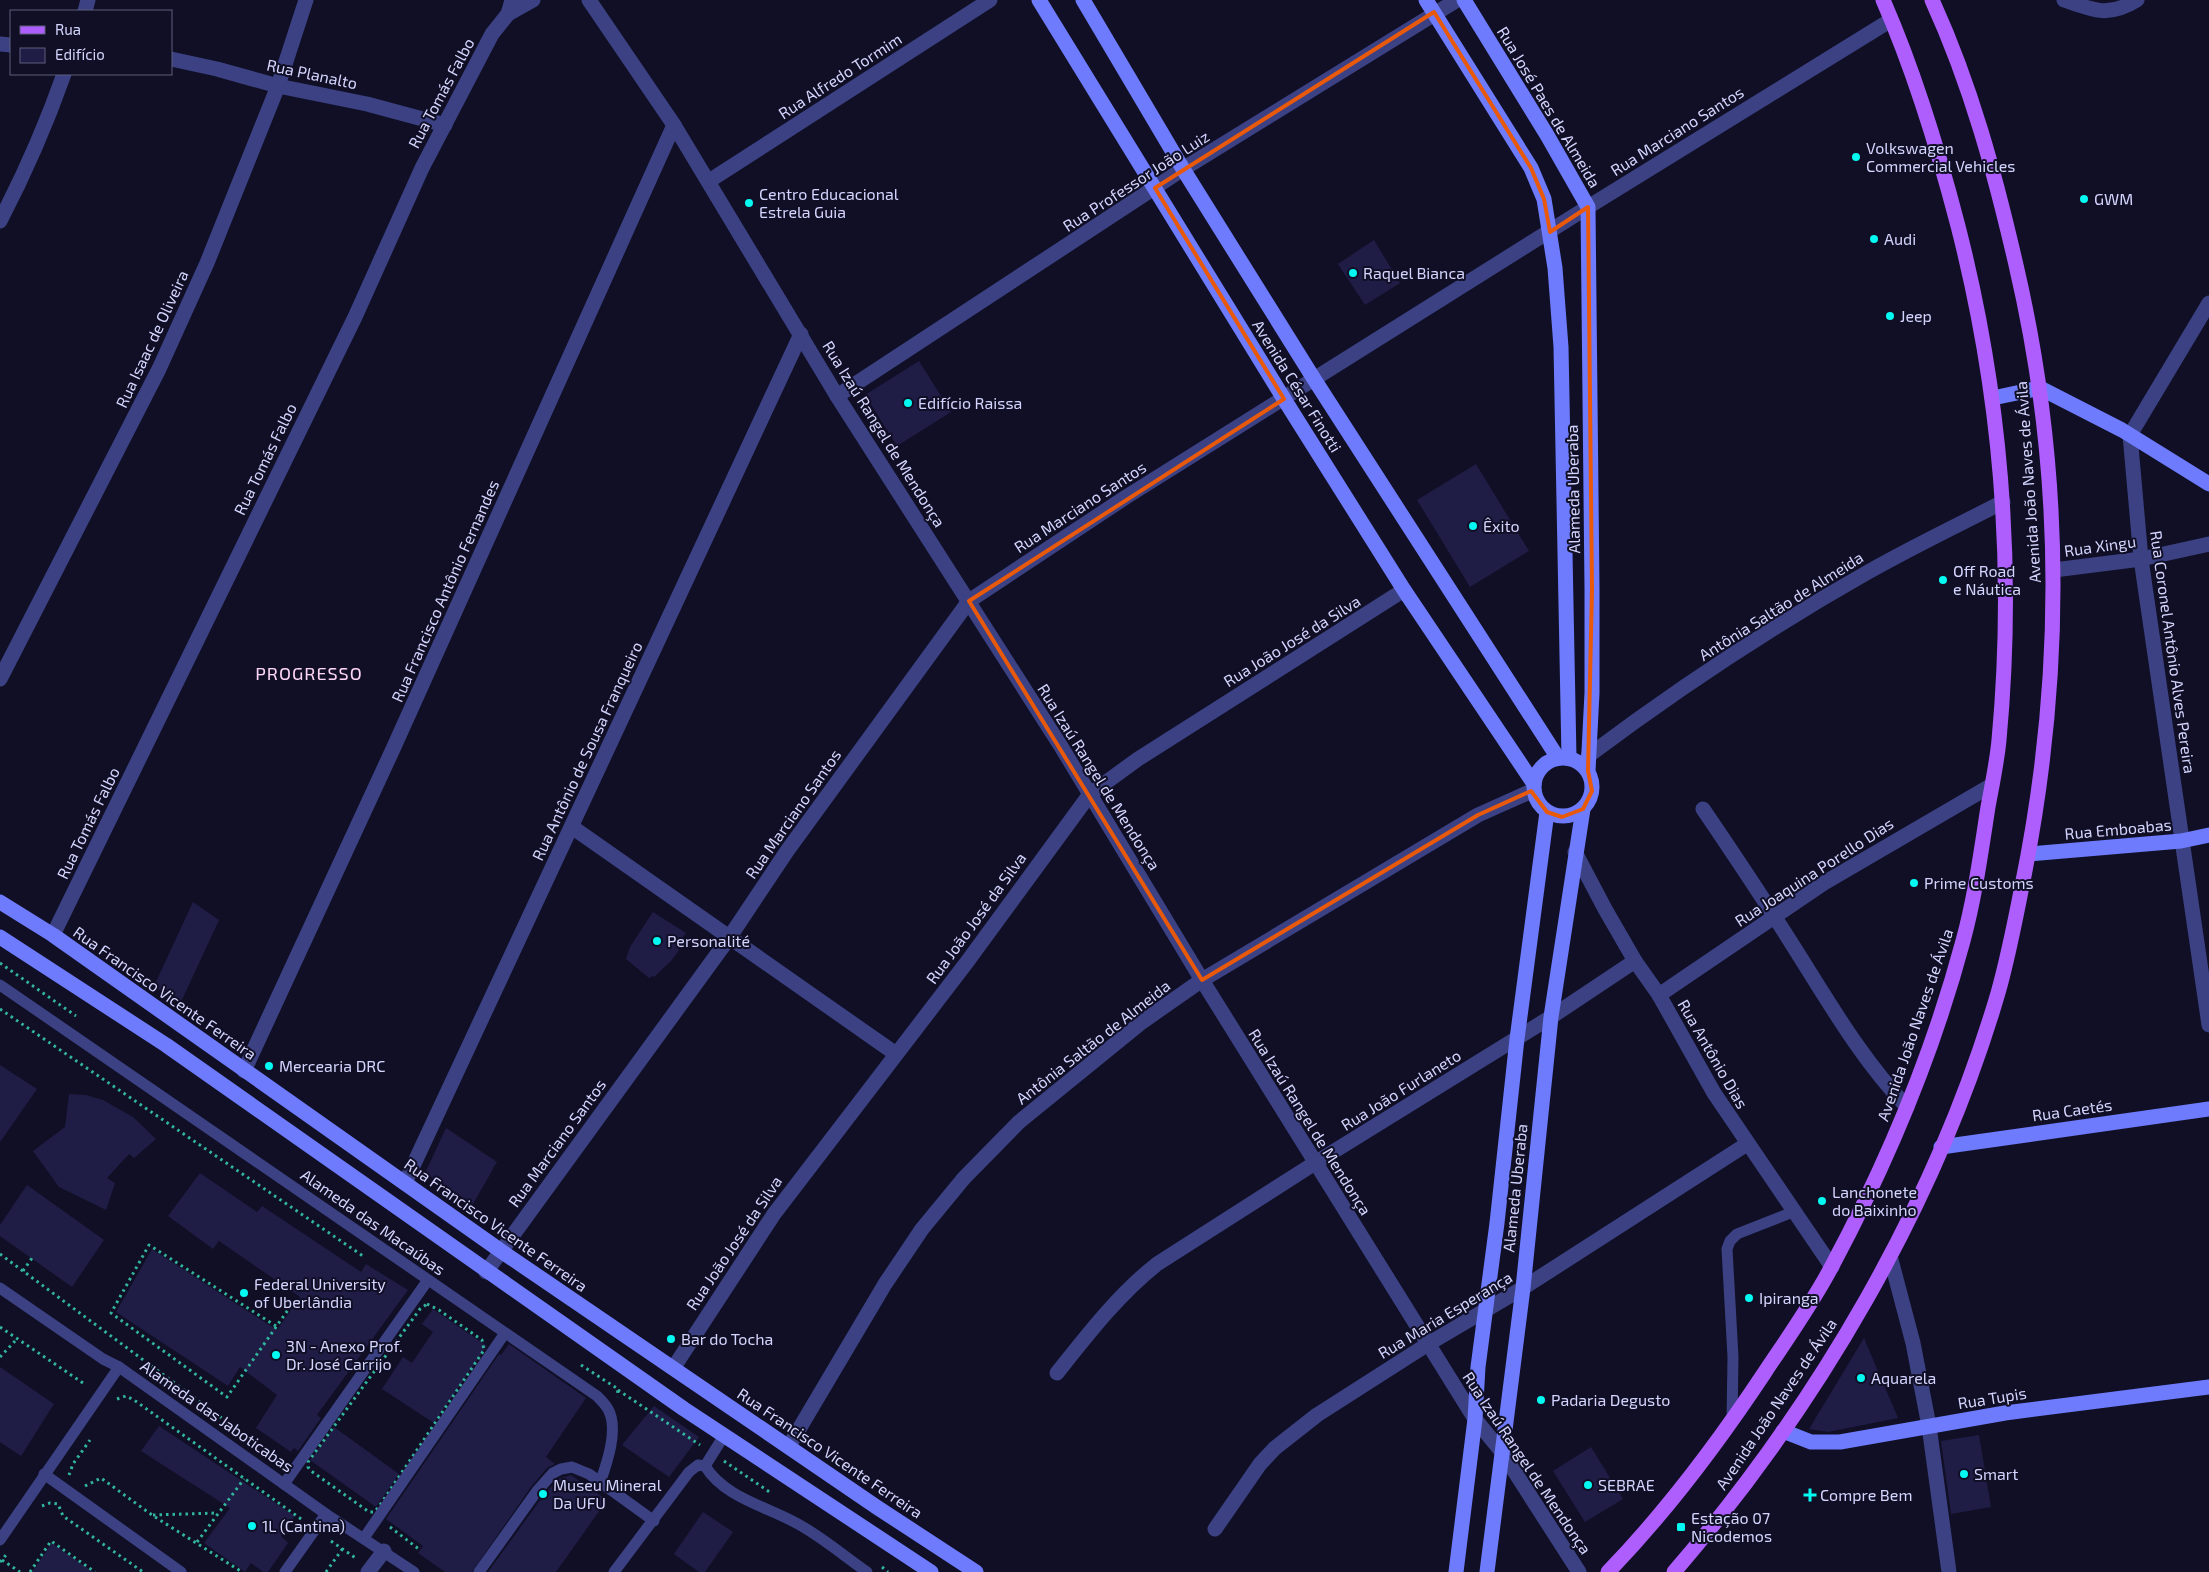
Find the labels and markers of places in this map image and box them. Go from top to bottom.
place label: Volkswagen Commercial Vehicles [1866,138,2015,175]
marker: Volkswagen Commercial Vehicles [1850,151,1862,163]
place label: Centro Educacional Estrela Guia [759,184,899,221]
place label: GWM [2094,189,2133,208]
marker: GWM [2078,193,2090,205]
marker: Centro Educacional Estrela Guia [743,197,755,209]
place label: Audi [1884,229,1916,248]
marker: Audi [1868,233,1880,245]
place label: Raquel Bianca [1363,263,1465,282]
marker: Raquel Bianca [1347,267,1359,279]
place label: Jeep [1900,306,1932,325]
marker: Jeep [1884,310,1896,322]
place label: Edifício Raissa [918,393,1022,412]
marker: Edifício Raissa [902,397,914,409]
place label: Êxito [1483,516,1520,535]
marker: Êxito [1467,520,1479,532]
place label: Off Road e Náutica [1953,561,2021,598]
marker: Off Road e Náutica [1937,574,1949,586]
place label: Prime Customs [1924,873,2034,892]
marker: Prime Customs [1908,877,1920,889]
place label: Personalité [667,931,750,950]
marker: Personalité [651,935,663,947]
place label: Mercearia DRC [279,1056,385,1075]
marker: Mercearia DRC [263,1060,275,1072]
place label: Lanchonete do Baixinho [1832,1182,1917,1219]
marker: Lanchonete do Baixinho [1816,1195,1828,1207]
place label: Federal University of Uberlândia [254,1274,386,1311]
marker: Federal University of Uberlândia [238,1287,250,1299]
place label: Ipiranga [1759,1288,1819,1307]
marker: Ipiranga [1743,1292,1755,1304]
place label: Bar do Tocha [681,1329,773,1348]
marker: Bar do Tocha [665,1333,677,1345]
place label: 3N - Anexo Prof. Dr. José Carrijo [286,1336,403,1374]
marker: 3N - Anexo Prof. Dr. José Carrijo [270,1349,282,1361]
place label: Aquarela [1871,1368,1936,1387]
marker: Aquarela [1855,1372,1867,1384]
place label: Padaria Degusto [1551,1390,1670,1409]
marker: Padaria Degusto [1535,1394,1547,1406]
place label: Smart [1974,1464,2018,1483]
marker: Smart [1958,1468,1970,1480]
place label: Museu Mineral Da UFU [553,1475,662,1512]
place label: SEBRAE [1598,1475,1655,1494]
marker: SEBRAE [1582,1479,1594,1491]
place label: Compre Bem [1820,1485,1912,1504]
marker: Museu Mineral Da UFU [537,1488,549,1500]
marker: Compre Bem [1804,1489,1816,1501]
place label: Estação 07 Nicodemos [1691,1508,1772,1545]
place label: 1L (Cantina) [262,1516,345,1535]
marker: 1L (Cantina) [246,1520,258,1532]
marker: Estação 07 Nicodemos [1675,1521,1687,1533]

